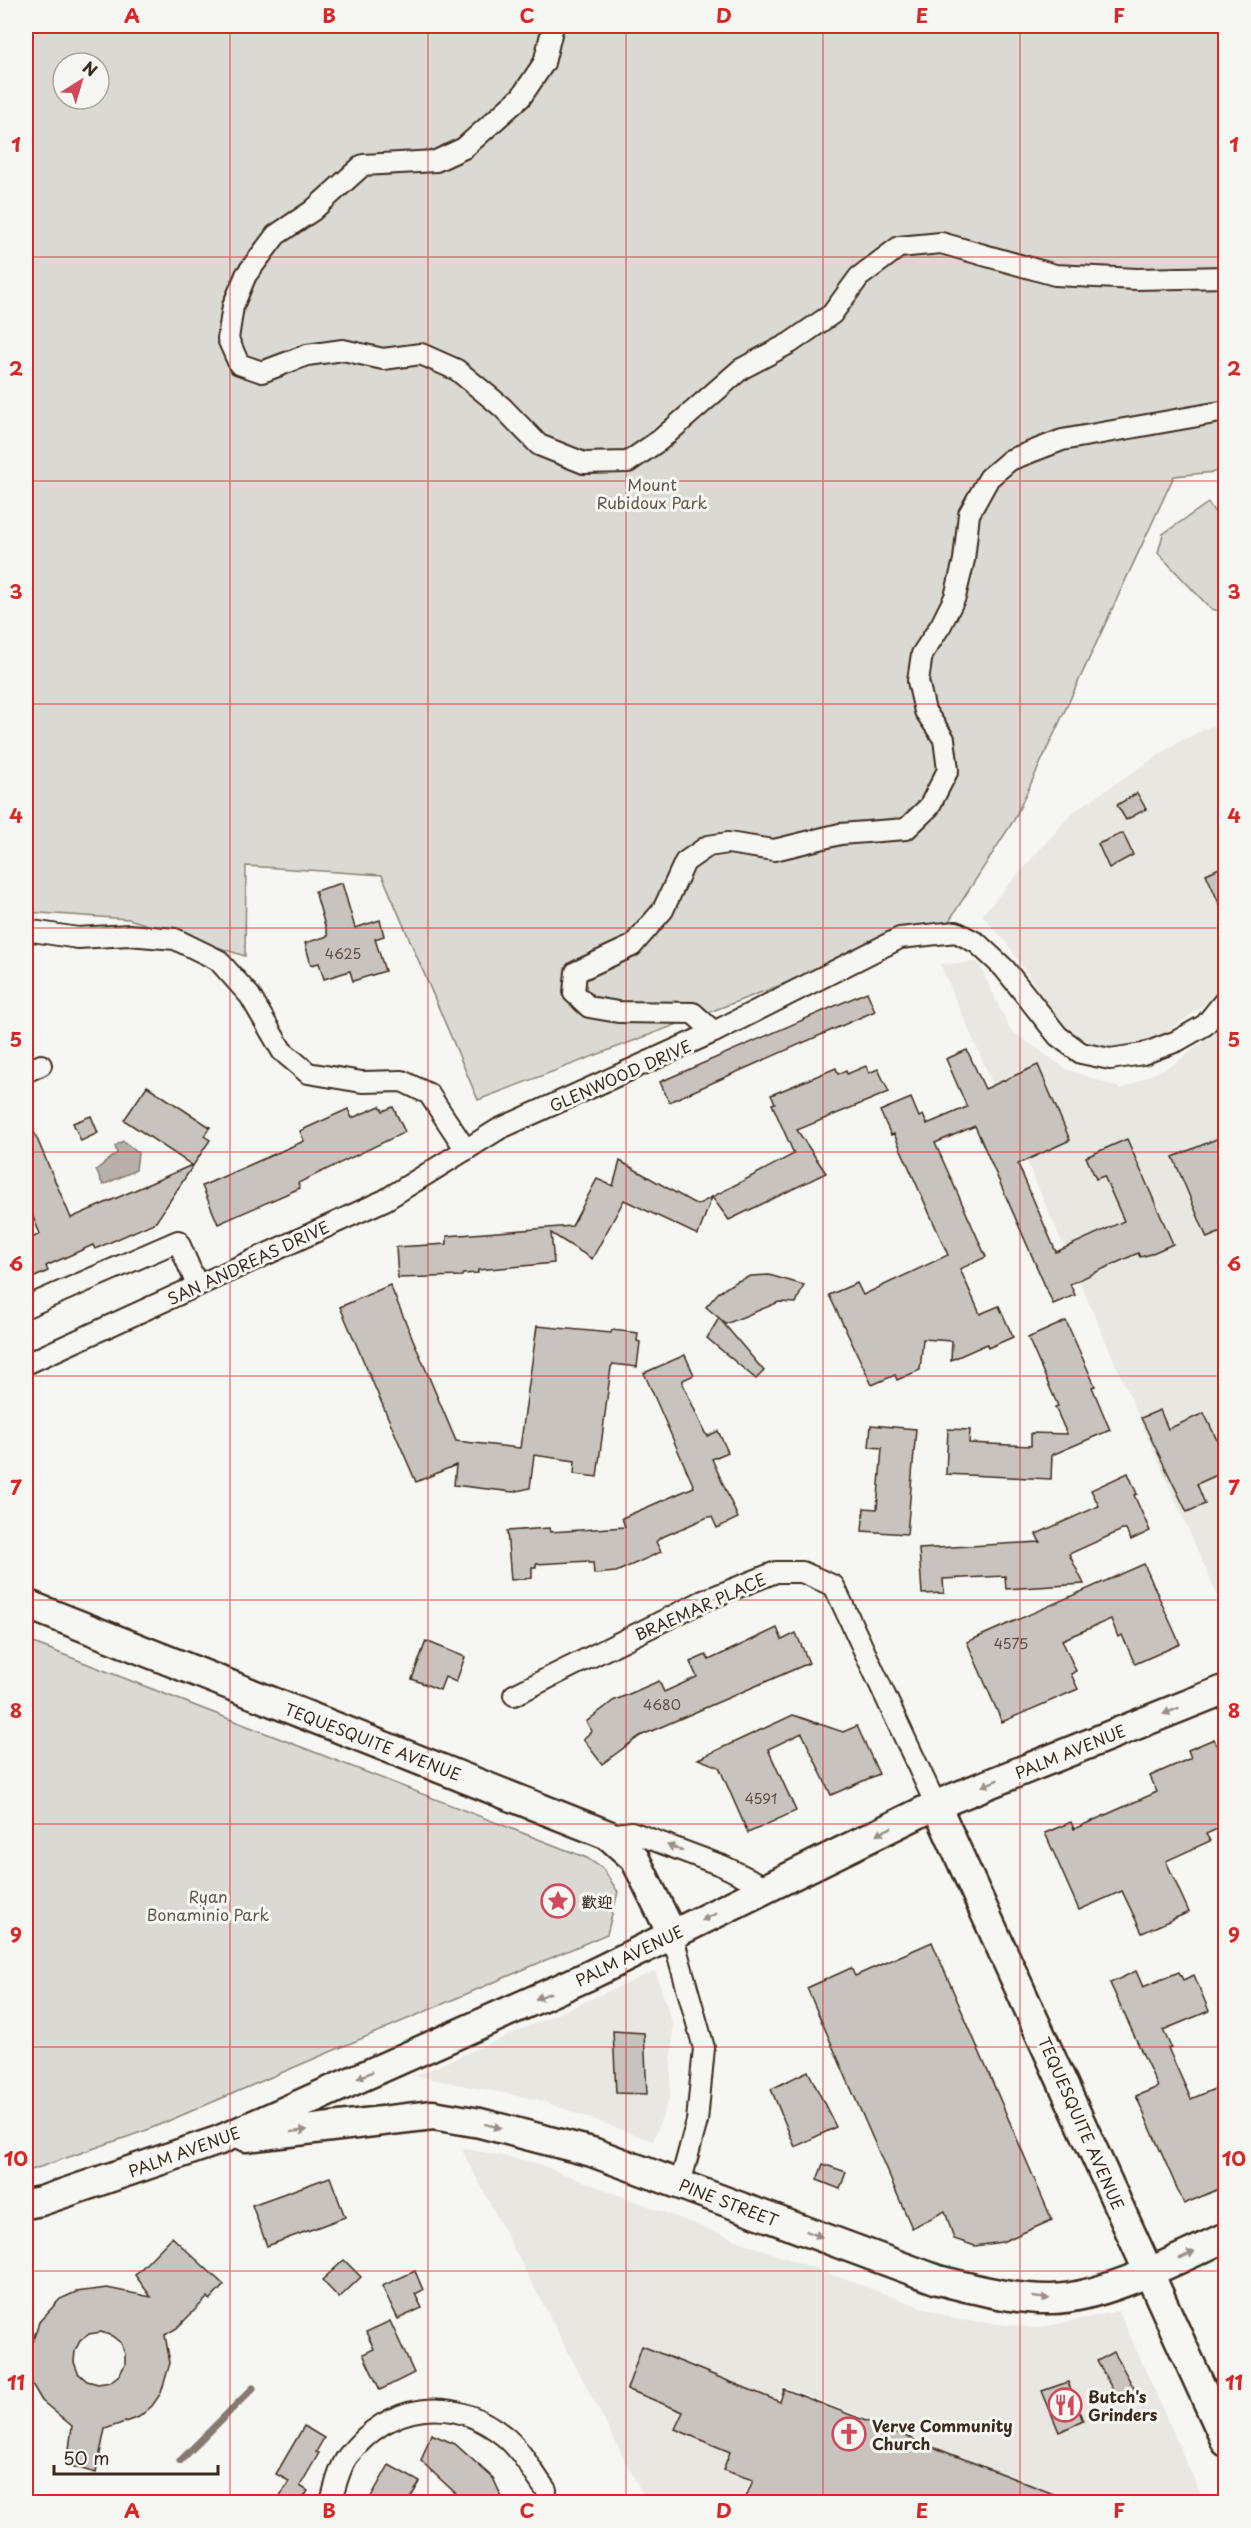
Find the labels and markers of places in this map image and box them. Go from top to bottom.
place icon: 歡迎 [540,1883,576,1919]
place label: 歡迎 [581,1889,613,1913]
place label: Butch's Grinders [1088,2384,1158,2426]
restaurant icon: Butch's Grinders [1047,2387,1083,2423]
place label: Verve Community Church [872,2413,1013,2455]
church icon: Verve Community Church [831,2416,867,2452]

